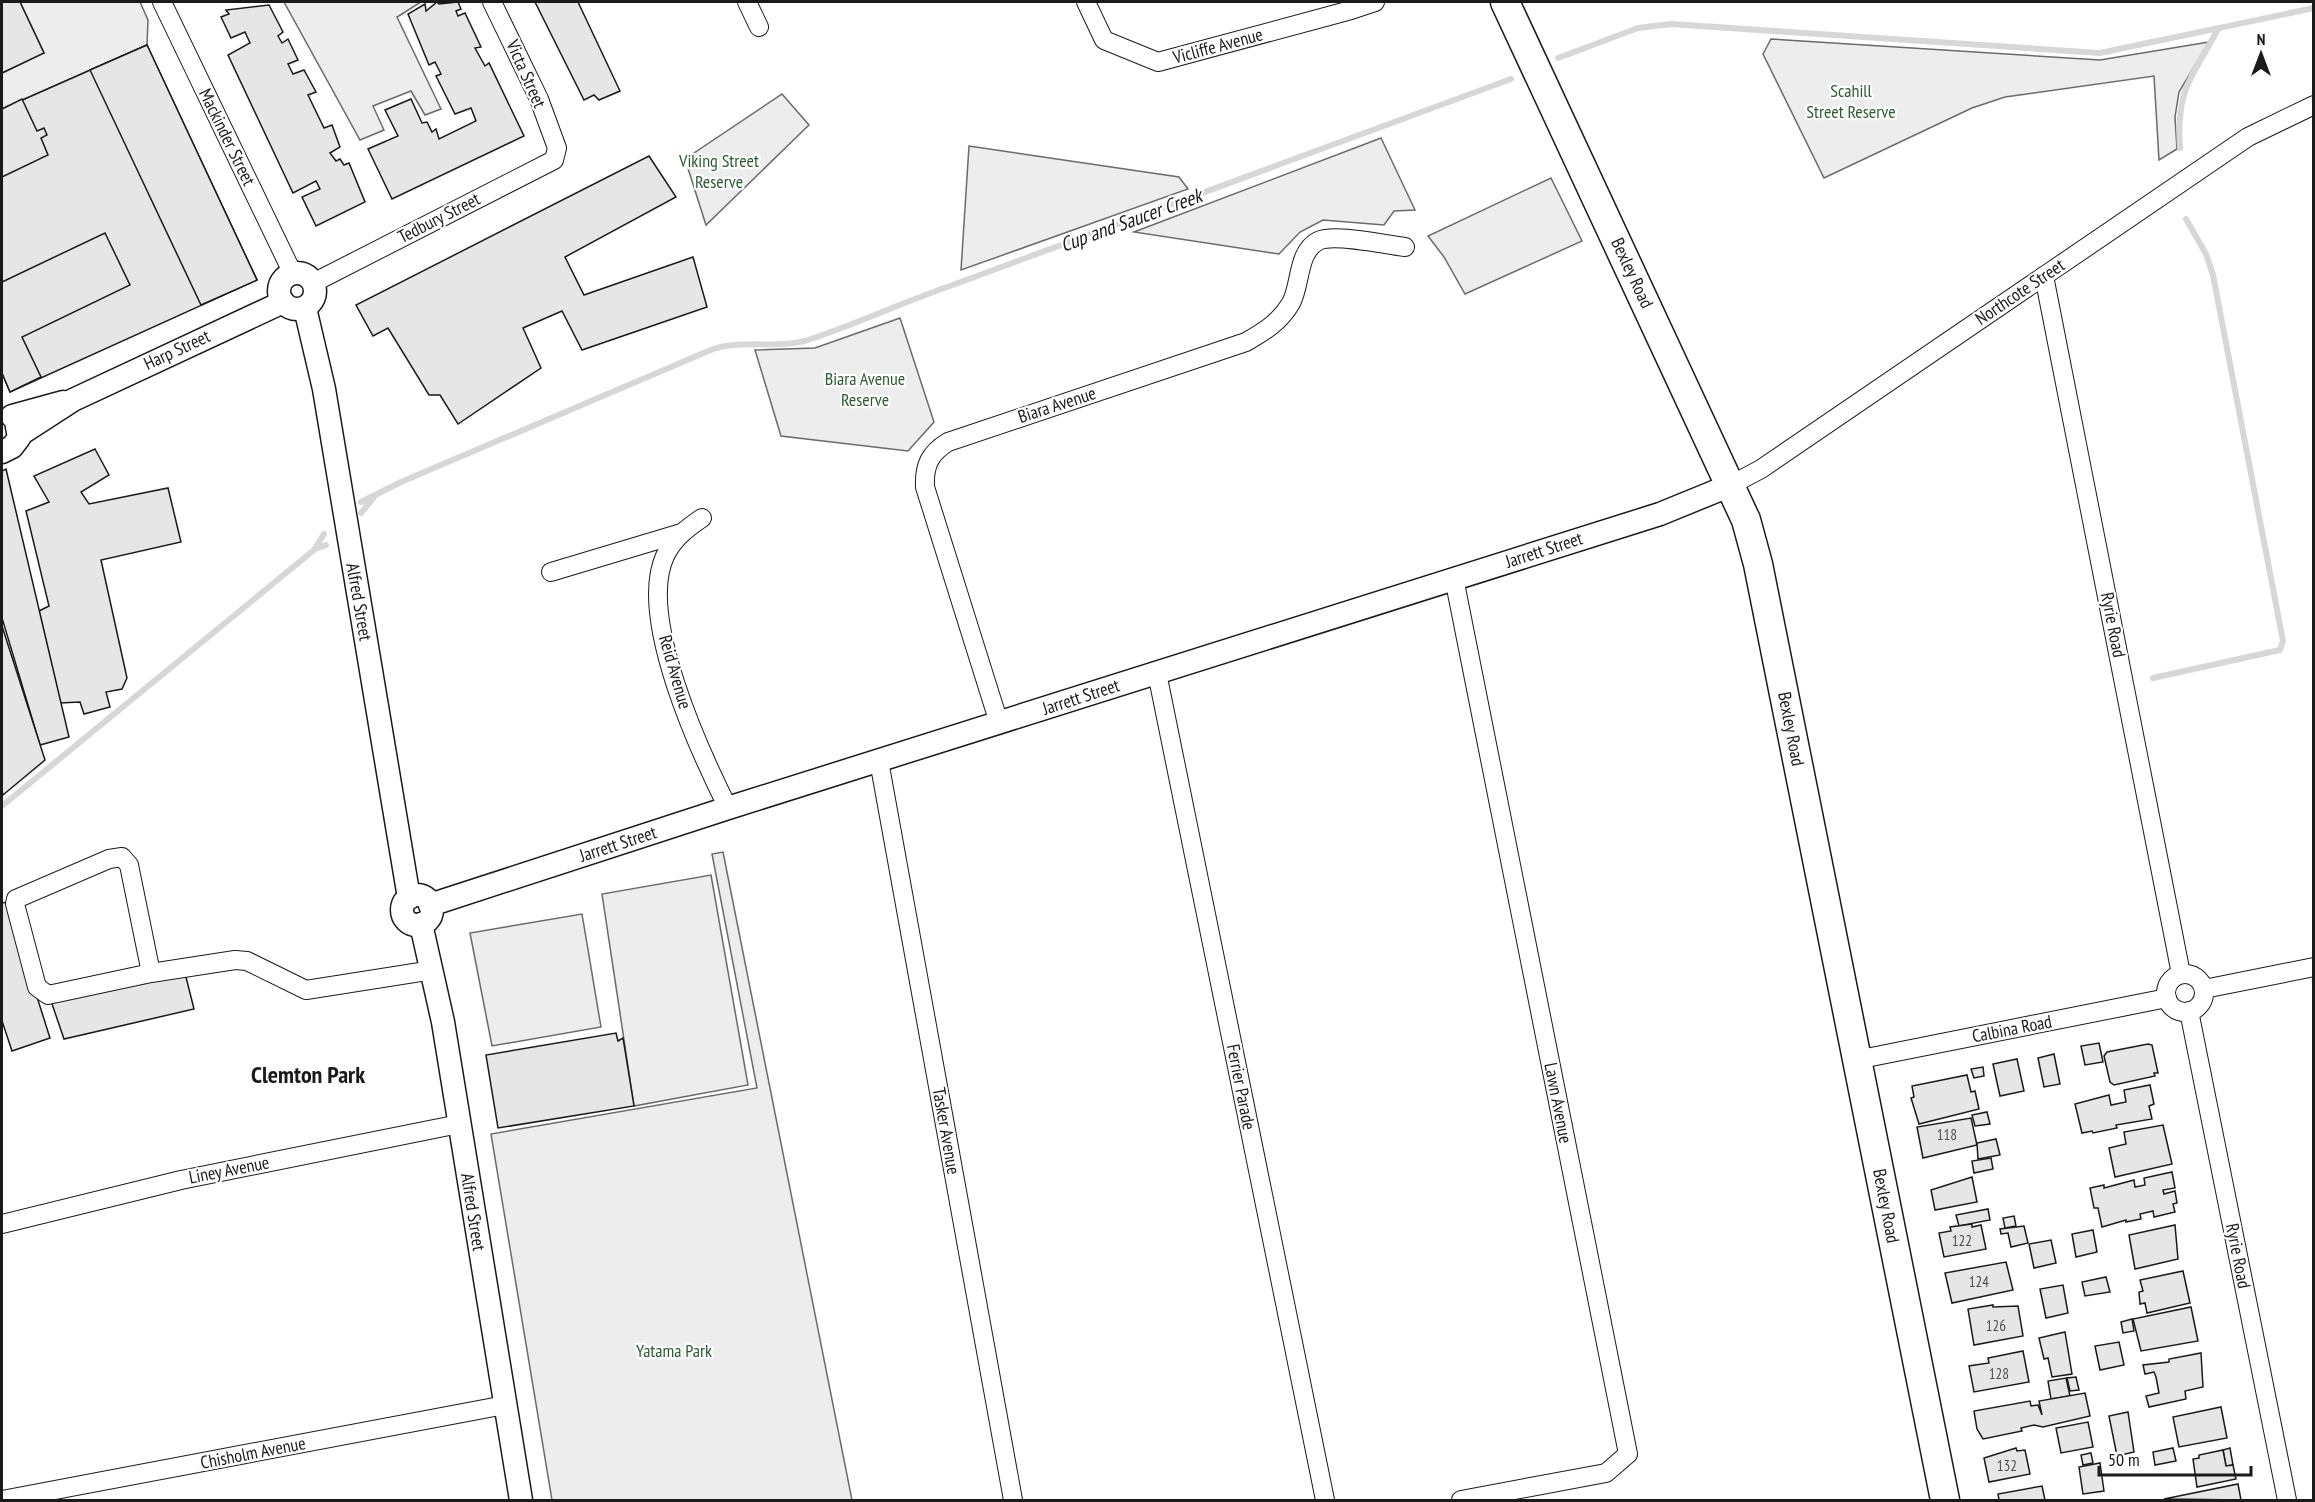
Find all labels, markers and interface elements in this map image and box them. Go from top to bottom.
street label: Vicliffe Avenue [1169,22,1265,69]
north arrow [2231,24,2291,84]
text: N [2257,29,2265,49]
street label: Victa Street [501,35,552,111]
park label: Scahill Street Reserve [1806,79,1896,123]
street label: Mackinder Street [194,85,261,189]
park label: Viking Street Reserve [678,149,759,193]
water label: Cup and Saucer Creek [1057,182,1207,258]
street label: Tedbury Street [394,187,484,248]
street label: Bexley Road [1606,234,1659,312]
street label: Northcote Street [1971,253,2069,330]
street label: Harp Street [140,324,214,375]
park label: Biara Avenue Reserve [825,367,905,411]
street label: Biara Avenue [1015,381,1099,428]
street label: Jarrett Street [1501,526,1585,573]
street label: Alfred Street [341,561,378,643]
street label: Ryrie Road [2096,590,2131,659]
street label: Reid Avenue [654,632,697,712]
street label: Jarrett Street [1038,673,1122,720]
street label: Bexley Road [1773,690,1810,768]
street label: Jarrett Street [575,820,659,867]
street label: Calbina Road [1970,1010,2054,1048]
street label: Ferrier Parade [1222,1042,1261,1132]
district label: Clemton Park [251,1059,365,1090]
street label: Lawn Avenue [1539,1061,1578,1145]
street label: Tasker Avenue [928,1086,965,1176]
house number: 118 [1937,1125,1957,1144]
street label: Liney Avenue [187,1150,271,1189]
street label: Bexley Road [1868,1167,1905,1245]
street label: Alfred Street [456,1171,491,1253]
street label: Ryrie Road [2221,1221,2256,1290]
house number: 122 [1952,1231,1972,1250]
house number: 124 [1969,1272,1989,1291]
house number: 126 [1986,1316,2006,1335]
park label: Yatama Park [636,1339,712,1362]
house number: 128 [1989,1364,2009,1383]
street label: Chisholm Avenue [198,1431,307,1474]
scale bar [2099,1439,2250,1477]
text: 50 m [2108,1448,2140,1471]
house number: 132 [1997,1456,2017,1475]

